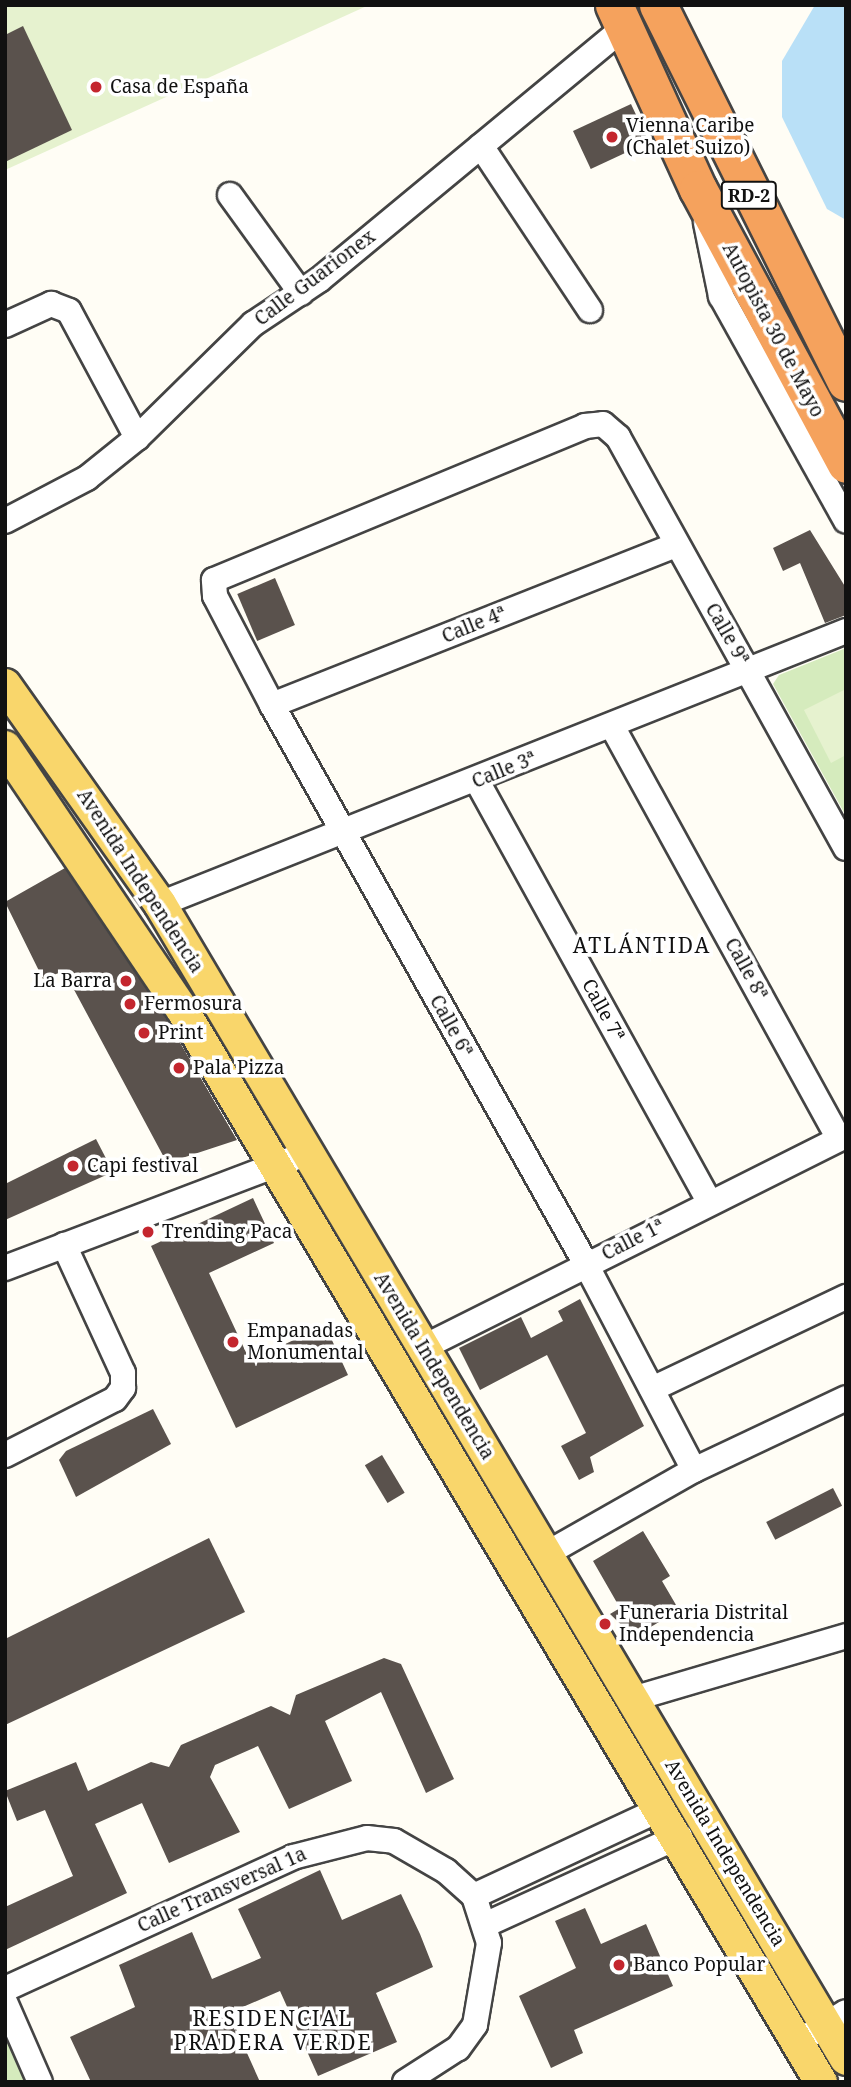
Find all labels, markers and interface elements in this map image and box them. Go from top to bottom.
place label: Casa de España [110,76,249,98]
marker: Casa de España [88,79,104,95]
place label: Vienna Caribe (Chalet Suizo) [626,115,754,159]
marker: Vienna Caribe (Chalet Suizo) [604,129,620,145]
road number: RD-2 [719,180,779,210]
street label: Calle Guarionex [250,225,380,331]
street label: Autopista 30 de Mayo [717,239,829,421]
street label: Calle 9ª [700,599,754,669]
street label: Calle 4ª [439,602,509,648]
street label: Calle 3ª [469,747,539,793]
street label: Avenida Independencia [72,785,208,977]
district label: ATLÁNTIDA [574,932,710,958]
street label: Calle 8ª [720,934,772,1004]
place label: La Barra [33,970,112,992]
marker: La Barra [118,973,134,989]
street label: Calle 7ª [577,975,629,1045]
street label: Calle 6ª [425,991,477,1061]
place label: Fermosura [144,993,242,1015]
marker: Fermosura [122,996,138,1012]
place label: Print [158,1022,203,1044]
marker: Print [136,1025,152,1041]
place label: Pala Pizza [193,1057,284,1079]
marker: Pala Pizza [171,1060,187,1076]
place label: Capi festival [87,1155,198,1177]
marker: Capi festival [65,1158,81,1174]
street label: Calle 1ª [598,1215,668,1265]
place label: Trending Paca [162,1221,292,1243]
marker: Trending Paca [140,1224,156,1240]
street label: Avenida Independencia [369,1268,499,1464]
place label: Empanadas Monumental [247,1320,364,1364]
marker: Empanadas Monumental [225,1334,241,1350]
place label: Funeraria Distrital Independencia [619,1602,788,1646]
marker: Funeraria Distrital Independencia [597,1616,613,1632]
street label: Avenida Independencia [660,1755,790,1951]
street label: Calle Transversal 1a [134,1842,310,1938]
place label: Banco Popular [633,1954,765,1976]
marker: Banco Popular [611,1957,627,1973]
district label: RESIDENCIAL PRADERA VERDE [175,2005,371,2055]

